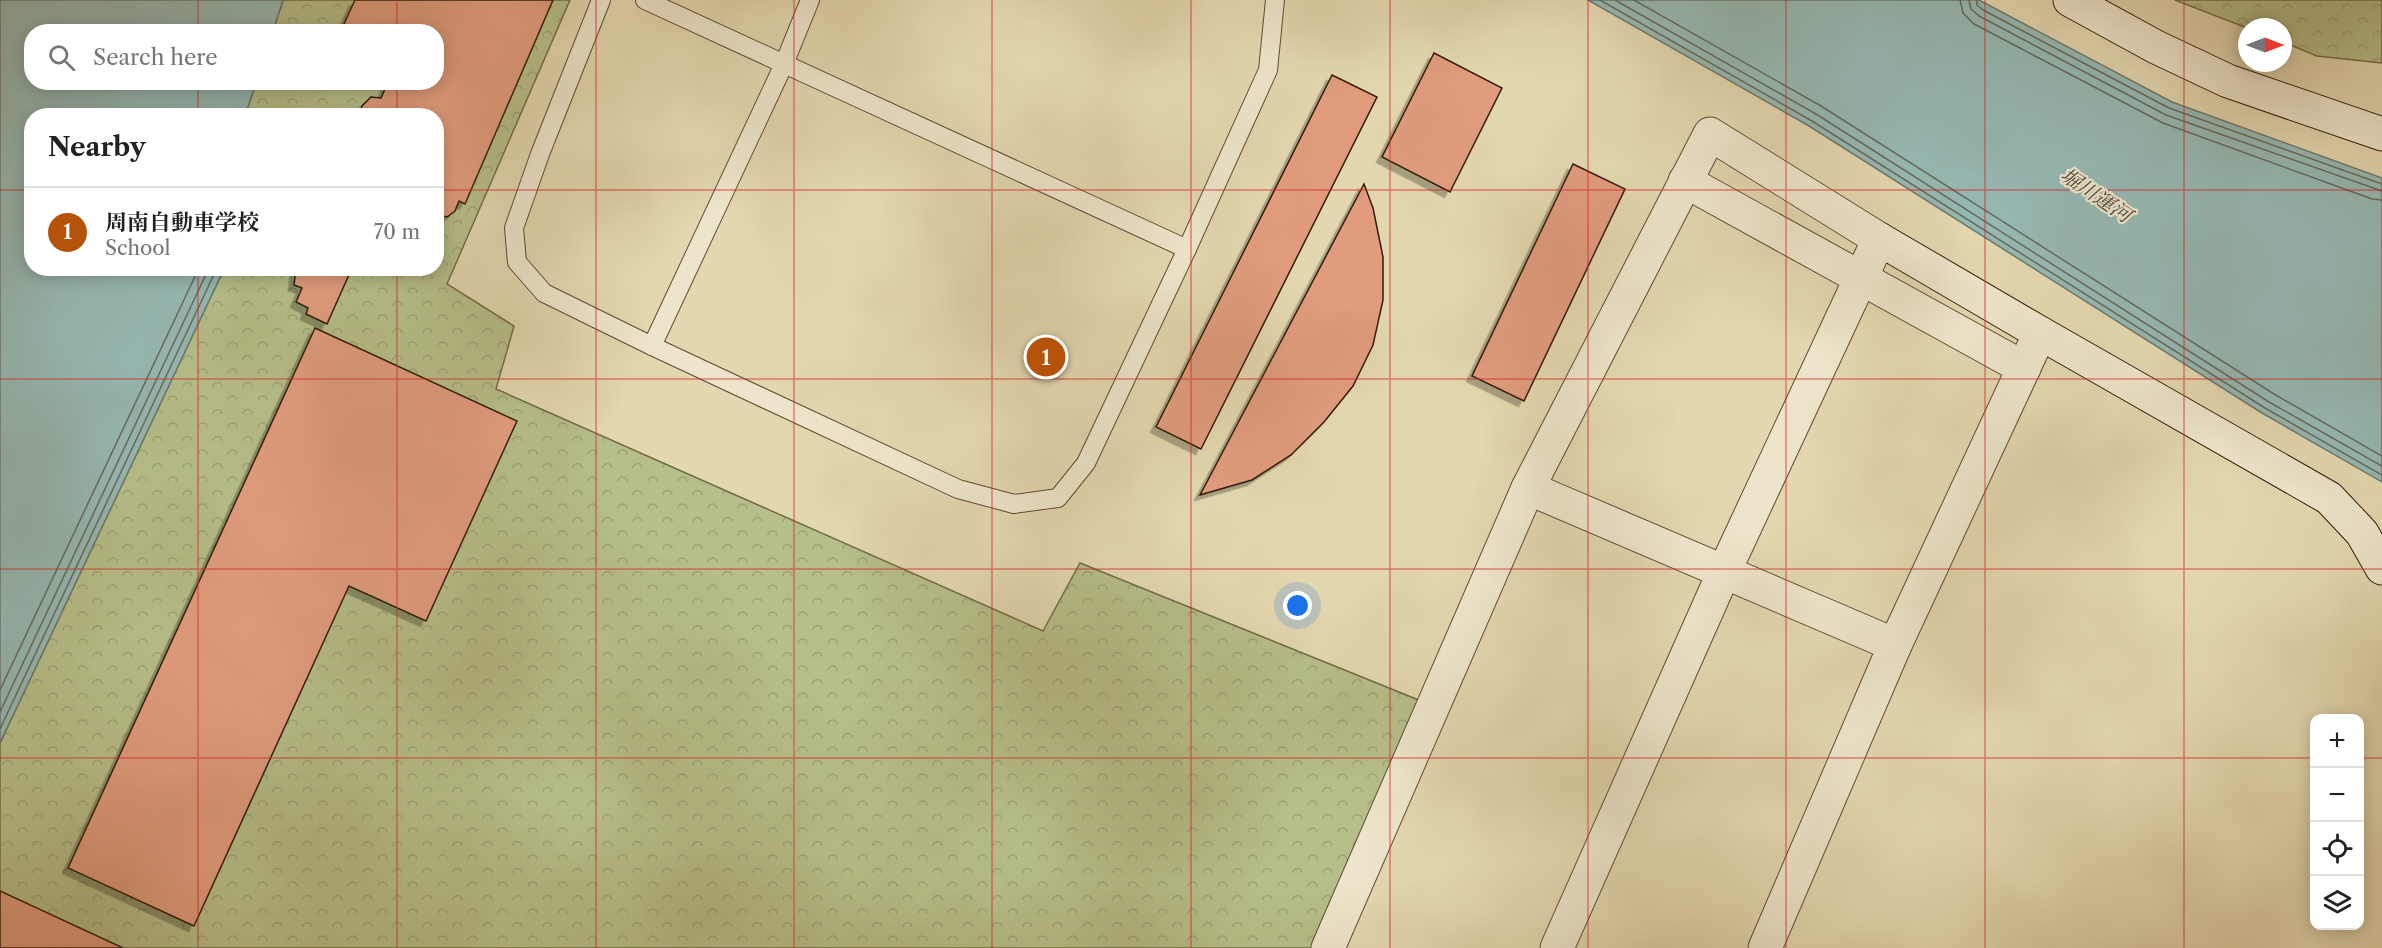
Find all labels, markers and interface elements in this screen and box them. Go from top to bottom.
north arrow [2238,18,2292,72]
search box [24,24,444,90]
icon: search [45,41,78,74]
text: Search here [93,44,218,71]
text: Nearby [48,131,146,163]
water label: 堀川運河 [2056,163,2138,229]
text: 周南自動車学校 [105,209,259,236]
text: 1 [63,220,72,244]
text: 70 m [374,220,420,244]
text: School [105,236,170,260]
pin: 1 [1026,334,1066,380]
your location [1283,591,1312,620]
map controls [2310,714,2364,930]
button: + [2310,714,2364,768]
button: − [2310,768,2364,822]
button: locate [2310,822,2364,876]
button: layers [2310,876,2364,930]

